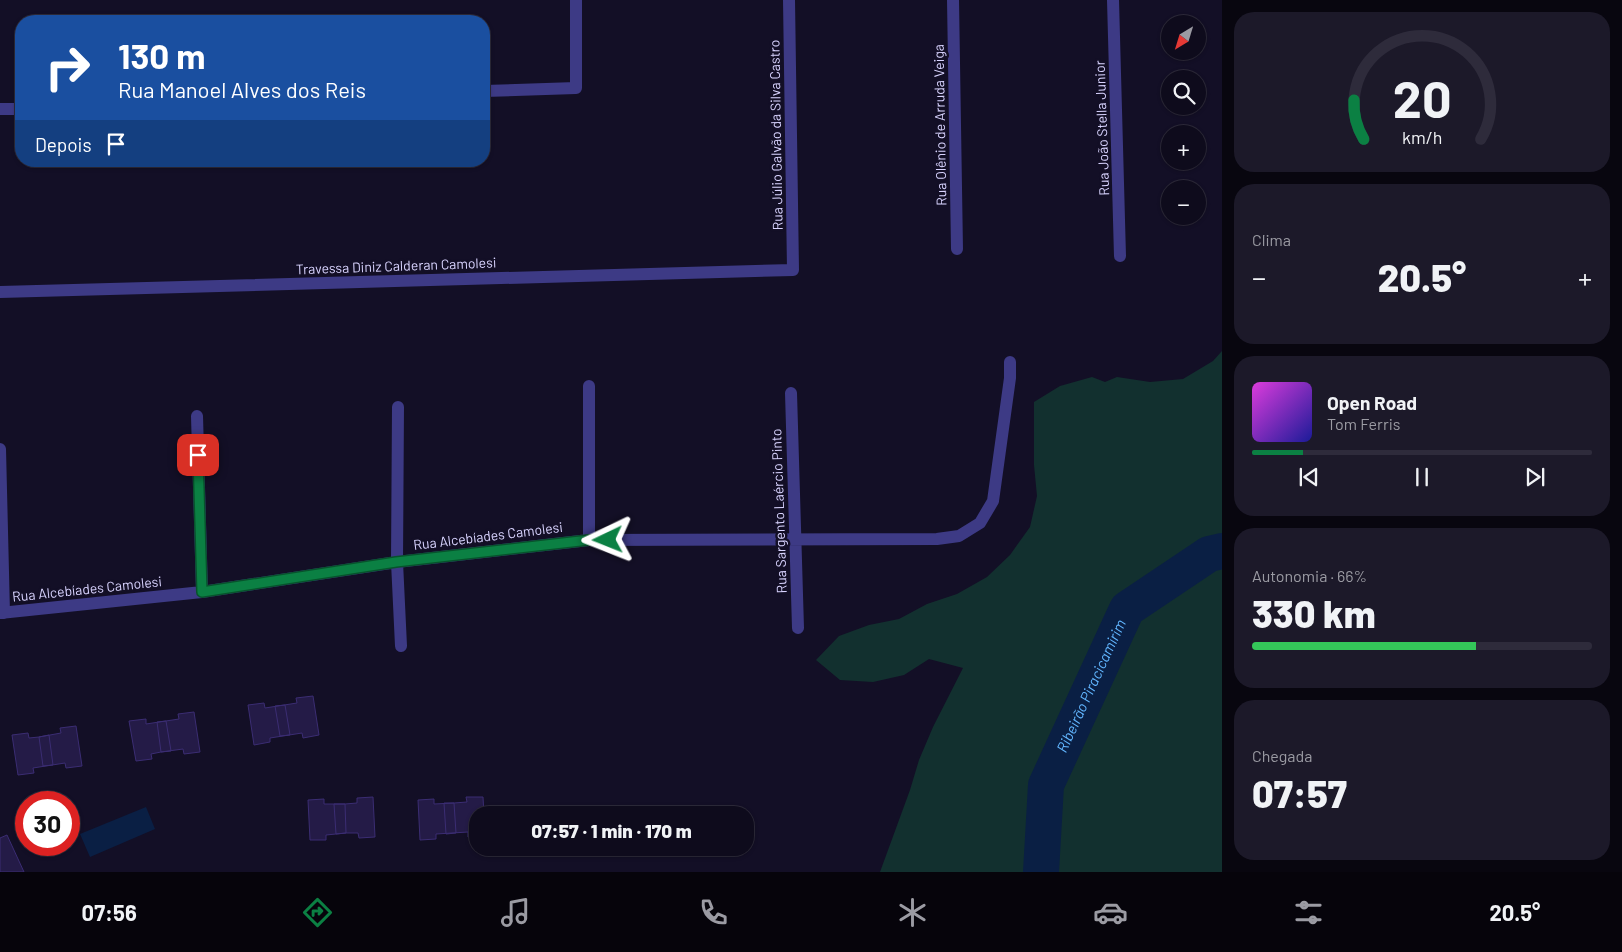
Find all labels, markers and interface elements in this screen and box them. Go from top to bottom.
north arrow [1161,15,1206,60]
map controls [1161,15,1206,225]
text: 130 m [118,34,205,76]
icon: right [35,35,100,100]
street label: Rua Júlio Galvão da Silva Castro [765,39,786,231]
street label: Rua Olênio de Arruda Veiga [930,44,949,206]
street label: Rua João Stella Junior [1091,60,1112,196]
text: 20 [1393,66,1451,128]
button: search [1161,70,1206,115]
text: Rua Manoel Alves dos Reis [118,76,366,102]
button: + [1161,125,1206,170]
text: km/h [1402,126,1442,148]
icon: arrive [102,130,130,158]
text: Depois [35,133,92,156]
button: − [1161,180,1206,225]
text: Clima [1252,230,1291,249]
street label: Travessa Diniz Calderan Camolesi [295,254,497,277]
text: 20.5° [1378,254,1466,300]
text: − [1252,260,1266,294]
text: + [1578,260,1592,294]
text: Open Road [1327,391,1417,414]
text: Tom Ferris [1327,414,1401,433]
street label: Rua Sargento Laércio Pinto [767,428,790,594]
pin [177,434,219,476]
icon: arrive [184,441,212,469]
icon: previous [1295,463,1323,491]
icon: pause [1408,463,1436,491]
icon: next [1521,463,1549,491]
position arrow [581,513,633,565]
street label: Rua Alcebíades Camolesi [412,518,564,553]
text: Autonomia · 66% [1252,566,1367,585]
street label: Rua Alcebíades Camolesi [11,572,163,605]
text: 330 km [1252,590,1376,636]
water label: Ribeirão Piracicamirim [1052,616,1129,755]
text: Chegada [1252,746,1312,765]
text: 07:57 [1252,770,1347,816]
speed limit sign: 30 [15,791,80,856]
text: 07:57 · 1 min · 170 m [531,819,692,842]
icon: directions [300,895,335,930]
icon: music [498,895,533,930]
icon: phone [696,895,731,930]
icon: climate [895,895,930,930]
icon: car [1093,895,1128,930]
icon: filters [1291,895,1326,930]
text: 07:56 [82,899,137,925]
text: 20.5° [1489,899,1540,925]

